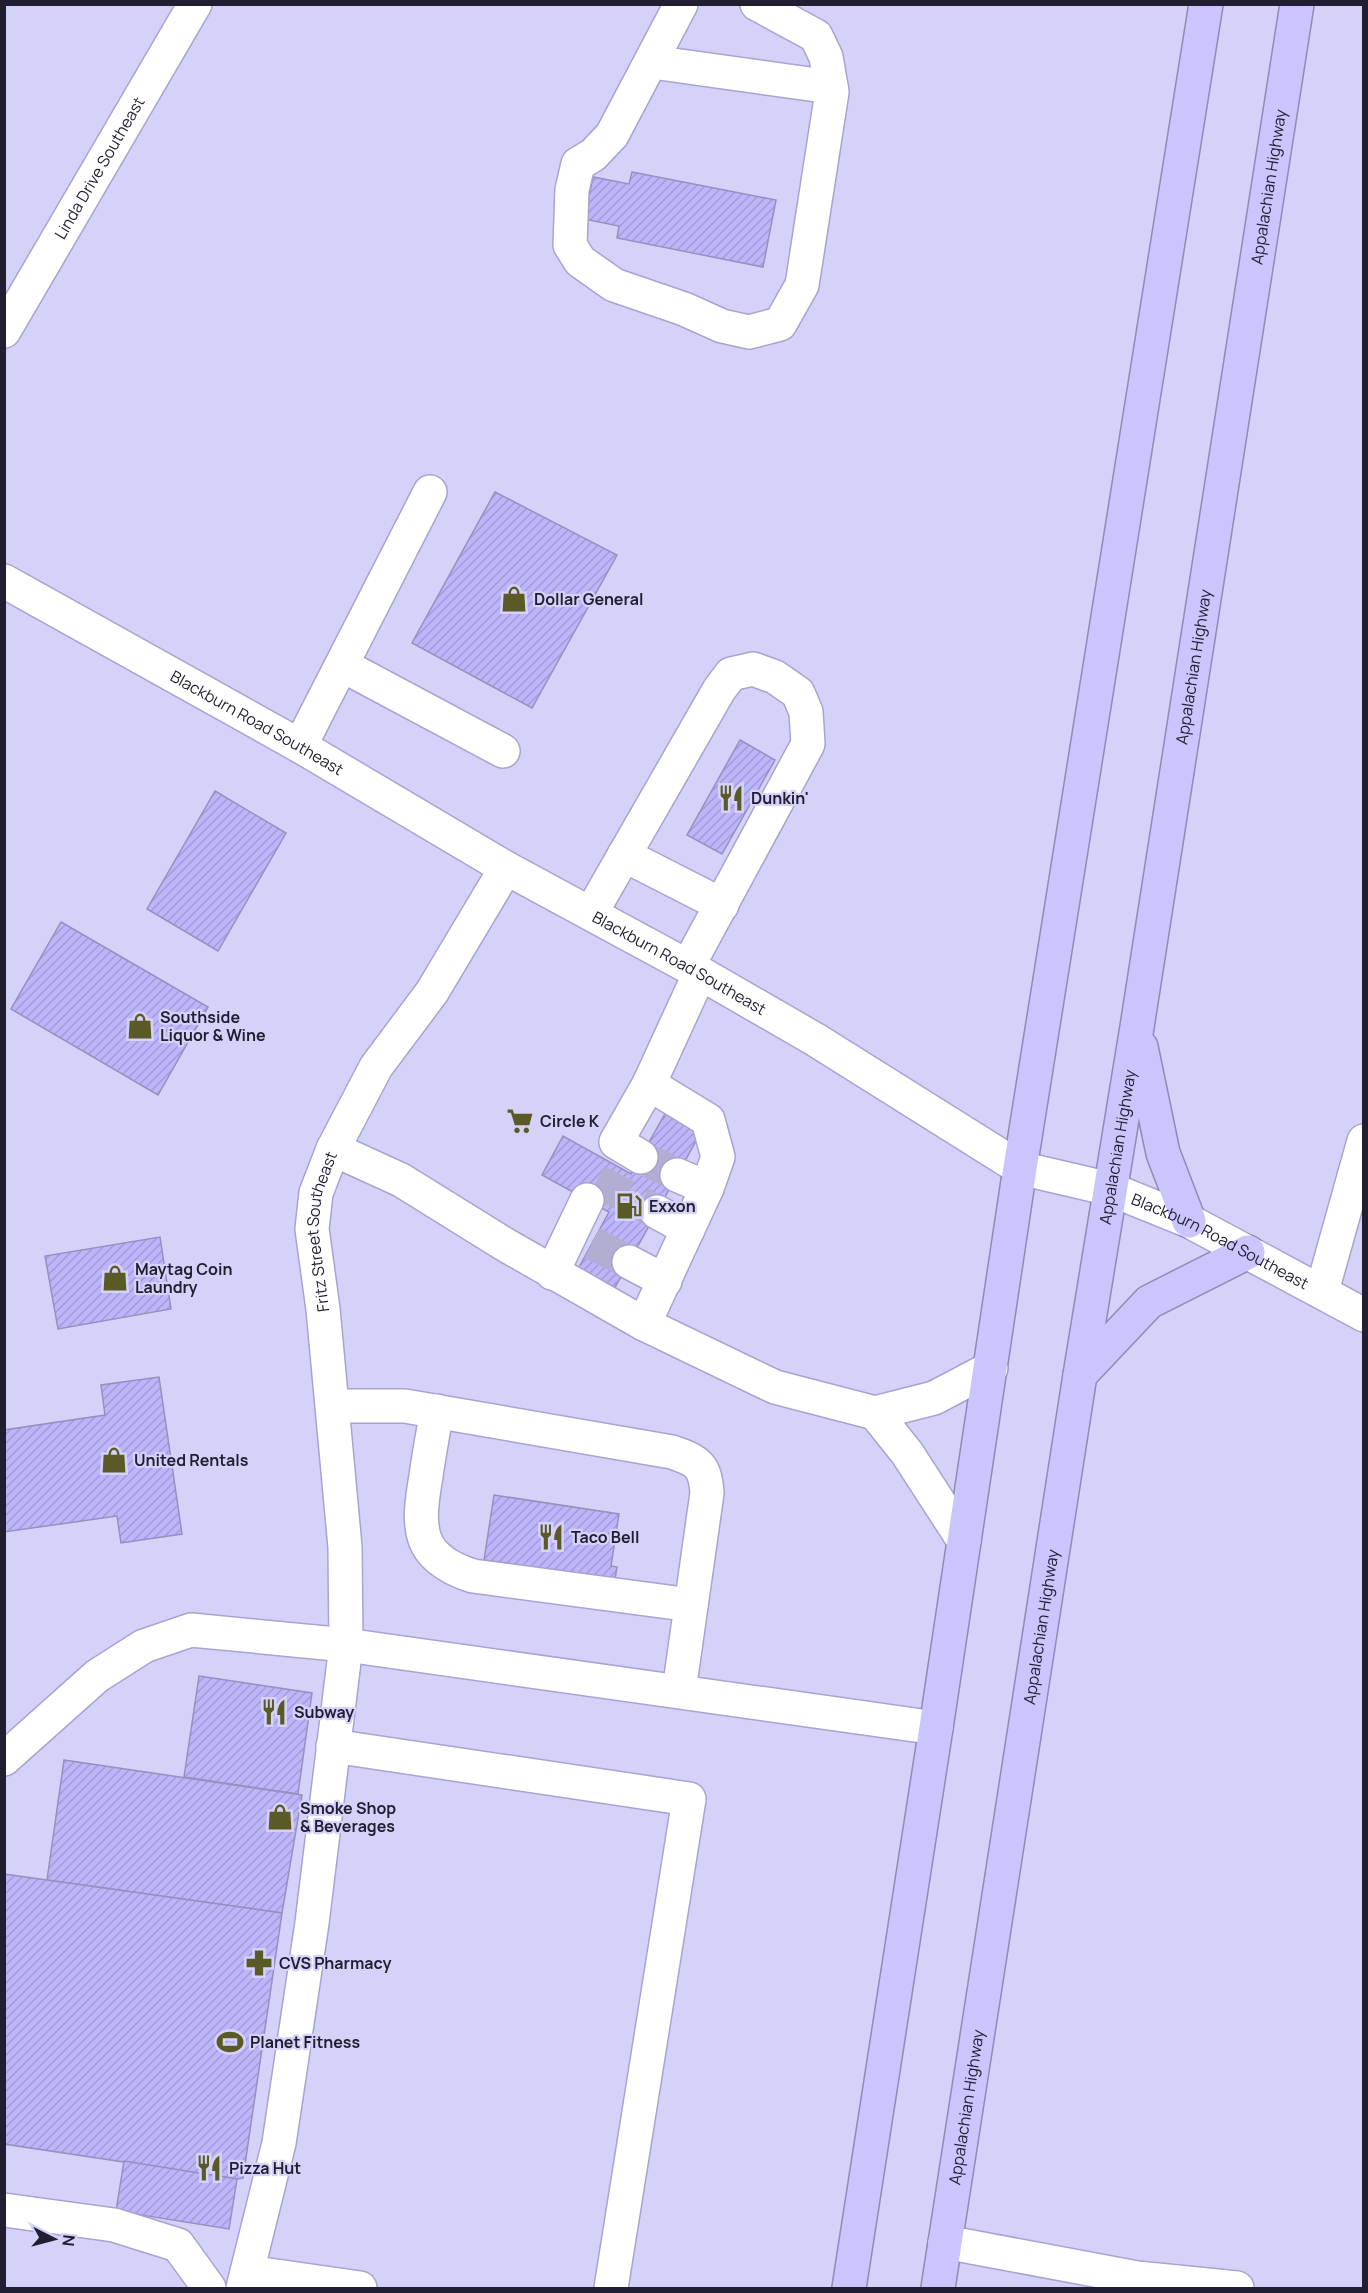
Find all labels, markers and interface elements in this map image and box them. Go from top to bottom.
street label: Linda Drive Southeast [49,93,150,243]
street label: Appalachian Highway [1245,107,1291,266]
shop icon: Dollar General [499,584,529,614]
street label: Appalachian Highway [1170,587,1216,746]
place label: Dollar General [534,588,643,610]
street label: Blackburn Road Southeast [167,665,348,780]
restaurant icon: Dunkin' [716,783,746,813]
place label: Dunkin' [751,787,809,809]
street label: Blackburn Road Southeast [589,906,770,1020]
place label: Southside Liquor & Wine [160,1006,266,1046]
shop icon: Southside Liquor & Wine [125,1011,155,1041]
street label: Appalachian Highway [1094,1067,1141,1226]
supermarket icon: Circle K [505,1106,535,1136]
place label: Circle K [540,1110,600,1132]
street label: Fritz Street Southeast [301,1148,342,1313]
street label: Blackburn Road Southeast [1128,1188,1313,1294]
fuel station icon: Exxon [614,1191,644,1221]
place label: Exxon [649,1195,696,1217]
place label: Maytag Coin Laundry [135,1258,232,1298]
shop icon: Maytag Coin Laundry [100,1263,130,1293]
shop icon: United Rentals [99,1445,129,1475]
place label: United Rentals [134,1449,249,1471]
restaurant icon: Taco Bell [536,1522,566,1552]
place label: Taco Bell [571,1526,640,1548]
street label: Appalachian Highway [1018,1547,1064,1706]
restaurant icon: Subway [259,1697,289,1727]
place label: Subway [294,1701,354,1723]
place label: Smoke Shop & Beverages [300,1797,396,1837]
shop icon: Smoke Shop & Beverages [265,1802,295,1832]
pharmacy icon: CVS Pharmacy [244,1948,274,1978]
place label: CVS Pharmacy [279,1952,391,1974]
sports icon: Planet Fitness [215,2027,245,2057]
street label: Appalachian Highway [943,2027,989,2186]
place label: Planet Fitness [250,2031,361,2053]
restaurant icon: Pizza Hut [194,2153,224,2183]
place label: Pizza Hut [229,2157,301,2179]
north arrow [24,2209,84,2269]
text: N [57,2234,80,2247]

